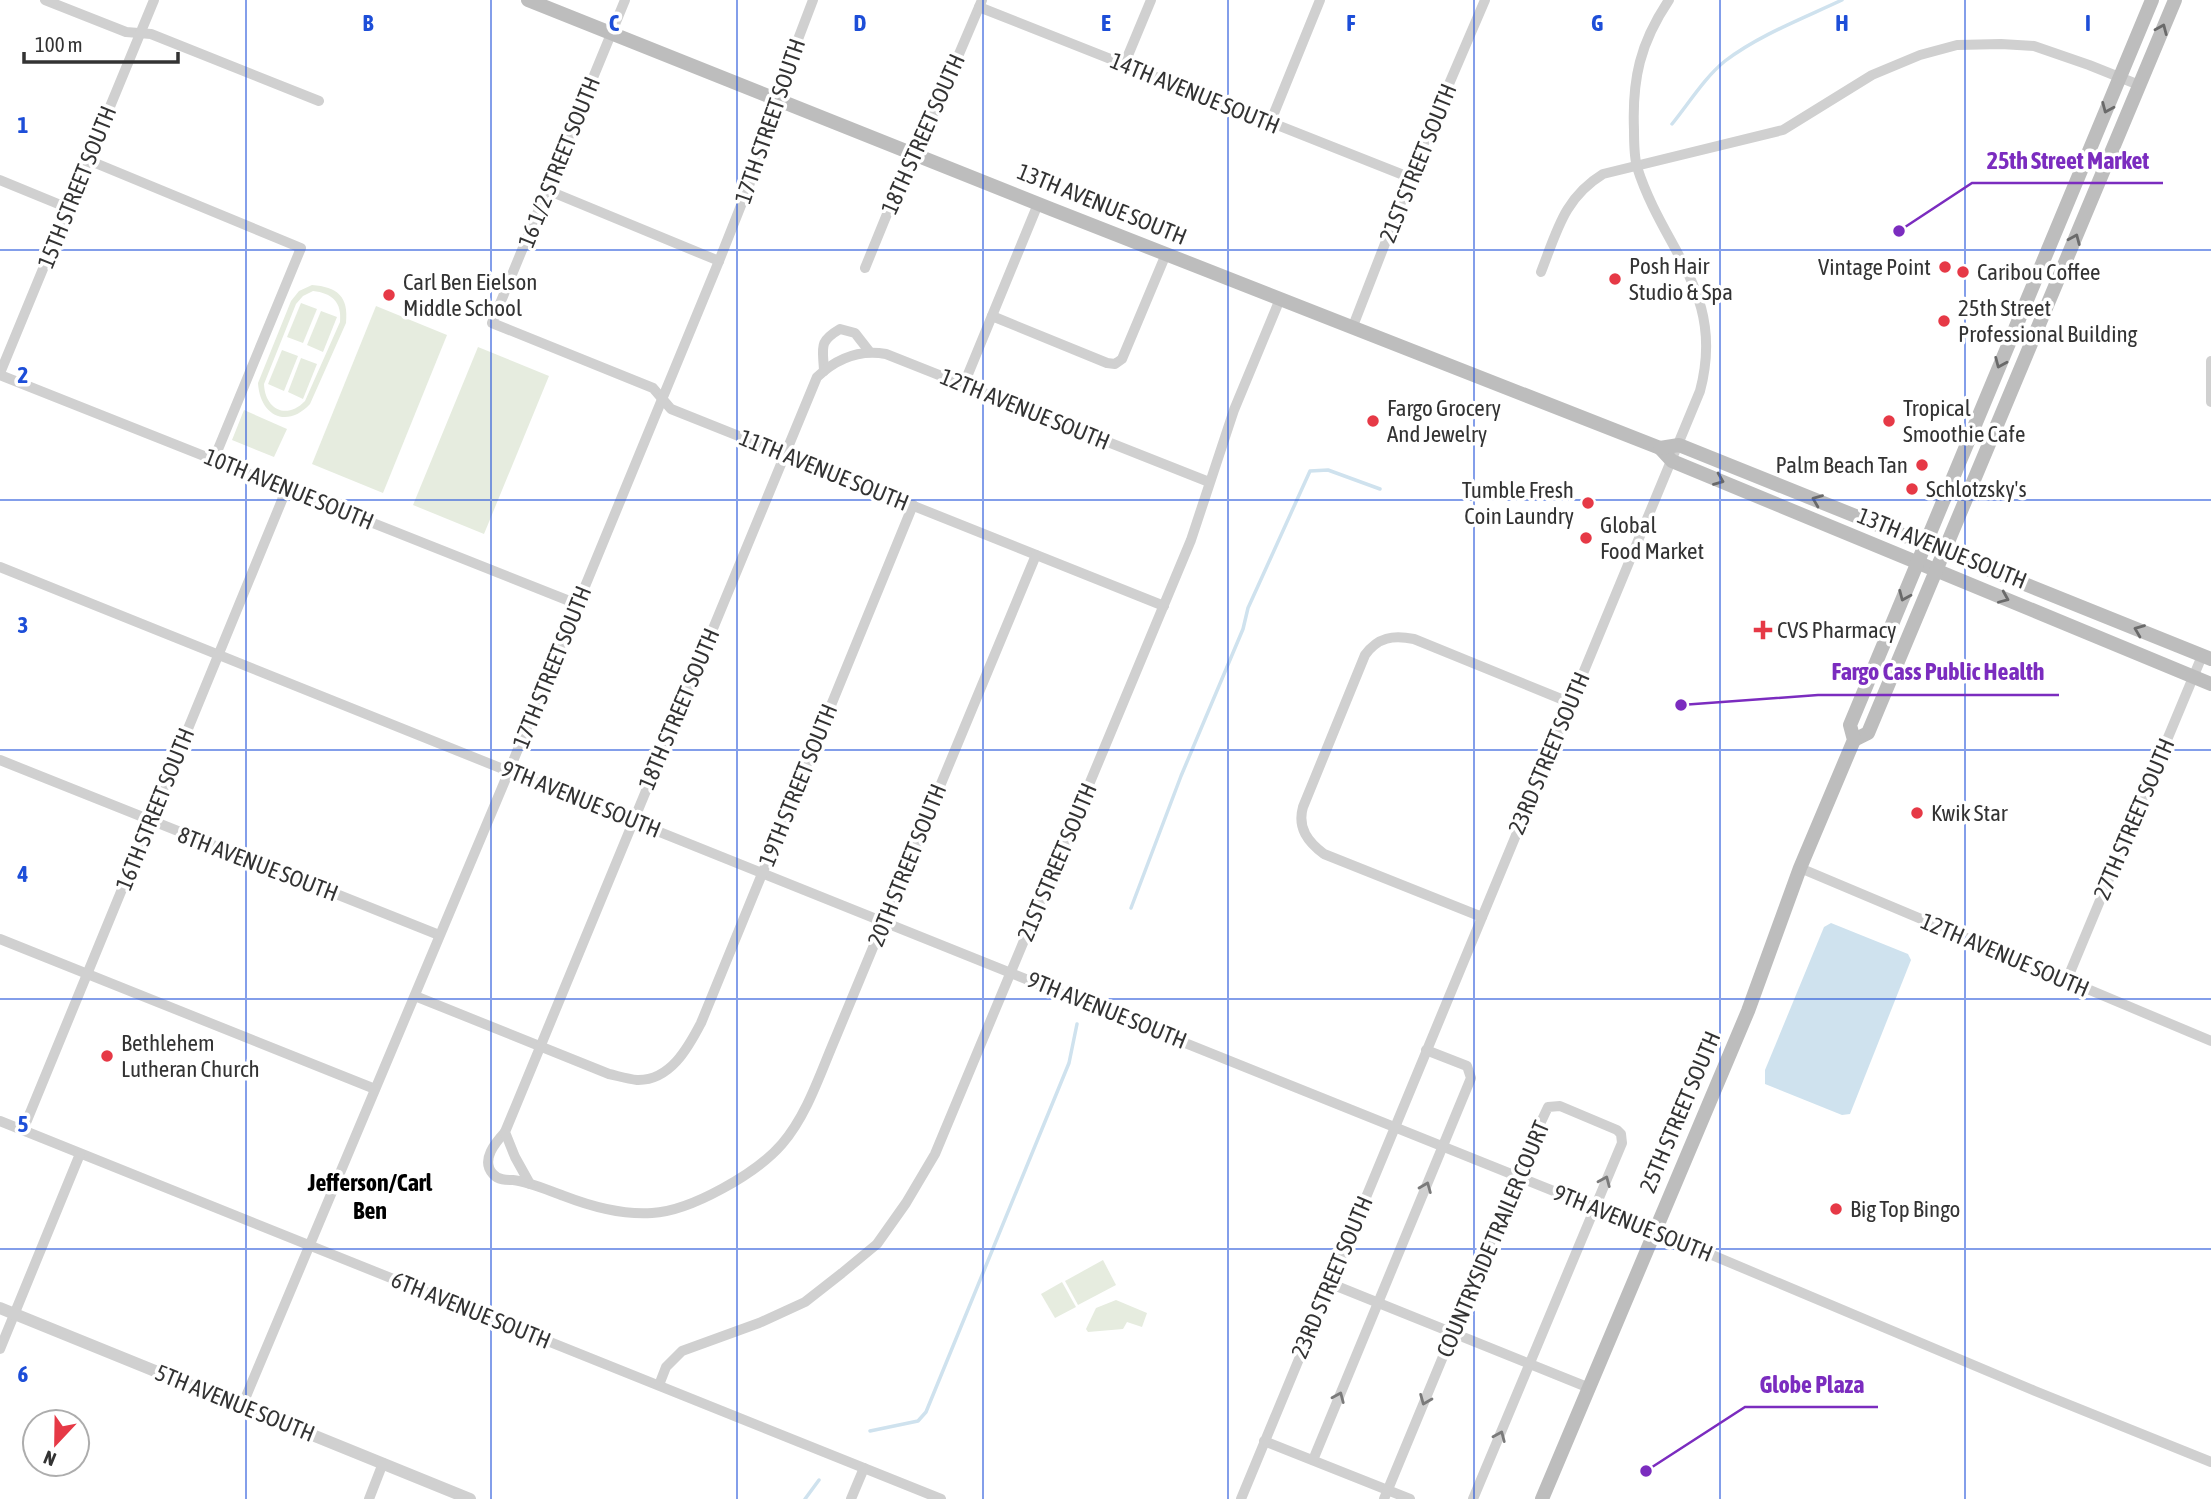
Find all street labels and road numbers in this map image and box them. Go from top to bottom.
street label: 17TH STREET SOUTH [730,35,810,207]
street label: 14TH AVENUE SOUTH [1107,47,1283,139]
street label: 18TH STREET SOUTH [876,50,970,218]
street label: 16 1/2 STREET SOUTH [513,73,605,251]
street label: 21ST STREET SOUTH [1374,80,1462,246]
street label: 15TH STREET SOUTH [33,102,121,272]
street label: 13TH AVENUE SOUTH [1014,158,1190,250]
street label: 12TH AVENUE SOUTH [937,363,1113,455]
street label: 11TH AVENUE SOUTH [736,424,912,516]
street label: 10TH AVENUE SOUTH [201,443,377,535]
street label: 13TH AVENUE SOUTH [1854,502,2030,594]
street label: 17TH STREET SOUTH [508,582,596,752]
street label: 18TH STREET SOUTH [633,625,725,793]
street label: 23RD STREET SOUTH [1503,668,1595,838]
street label: 19TH STREET SOUTH [754,700,842,870]
street label: 16TH STREET SOUTH [111,724,199,894]
street label: 27TH STREET SOUTH [2088,735,2180,903]
street label: 9TH AVENUE SOUTH [498,755,664,843]
street label: 21ST STREET SOUTH [1012,779,1102,945]
street label: 20TH STREET SOUTH [863,780,951,950]
street label: 8TH AVENUE SOUTH [174,821,342,907]
street label: 12TH AVENUE SOUTH [1917,908,2093,1002]
street label: 9TH AVENUE SOUTH [1024,966,1190,1054]
street label: 25TH STREET SOUTH [1634,1028,1726,1196]
street label: COUNTRYSIDE TRAILER COURT [1431,1117,1555,1361]
street label: 9TH AVENUE SOUTH [1550,1179,1716,1267]
street label: 23RD STREET SOUTH [1286,1192,1378,1362]
street label: 6TH AVENUE SOUTH [388,1266,554,1354]
street label: 5TH AVENUE SOUTH [152,1359,318,1447]

